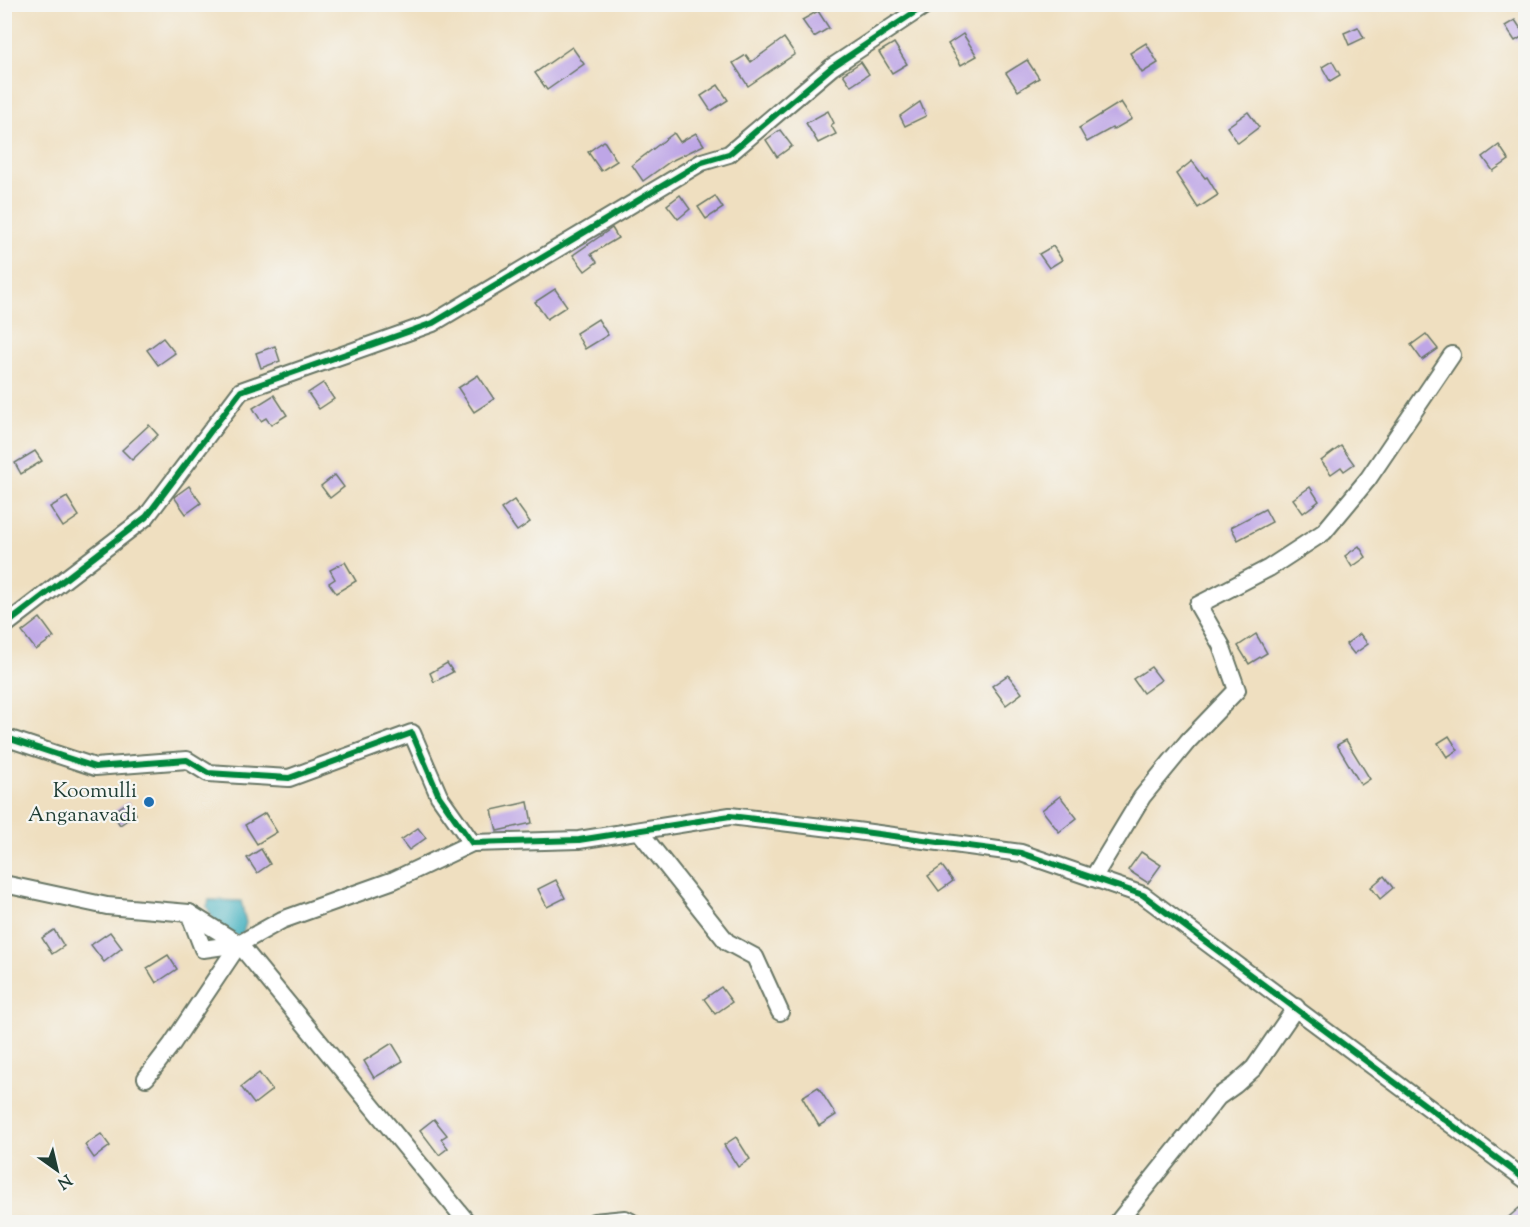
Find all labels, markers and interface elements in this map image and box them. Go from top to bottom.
place label: Koomulli Anganavadi [28,777,137,831]
marker: Koomulli Anganavadi [142,795,156,809]
north arrow [27,1140,87,1200]
text: N [52,1167,76,1194]

